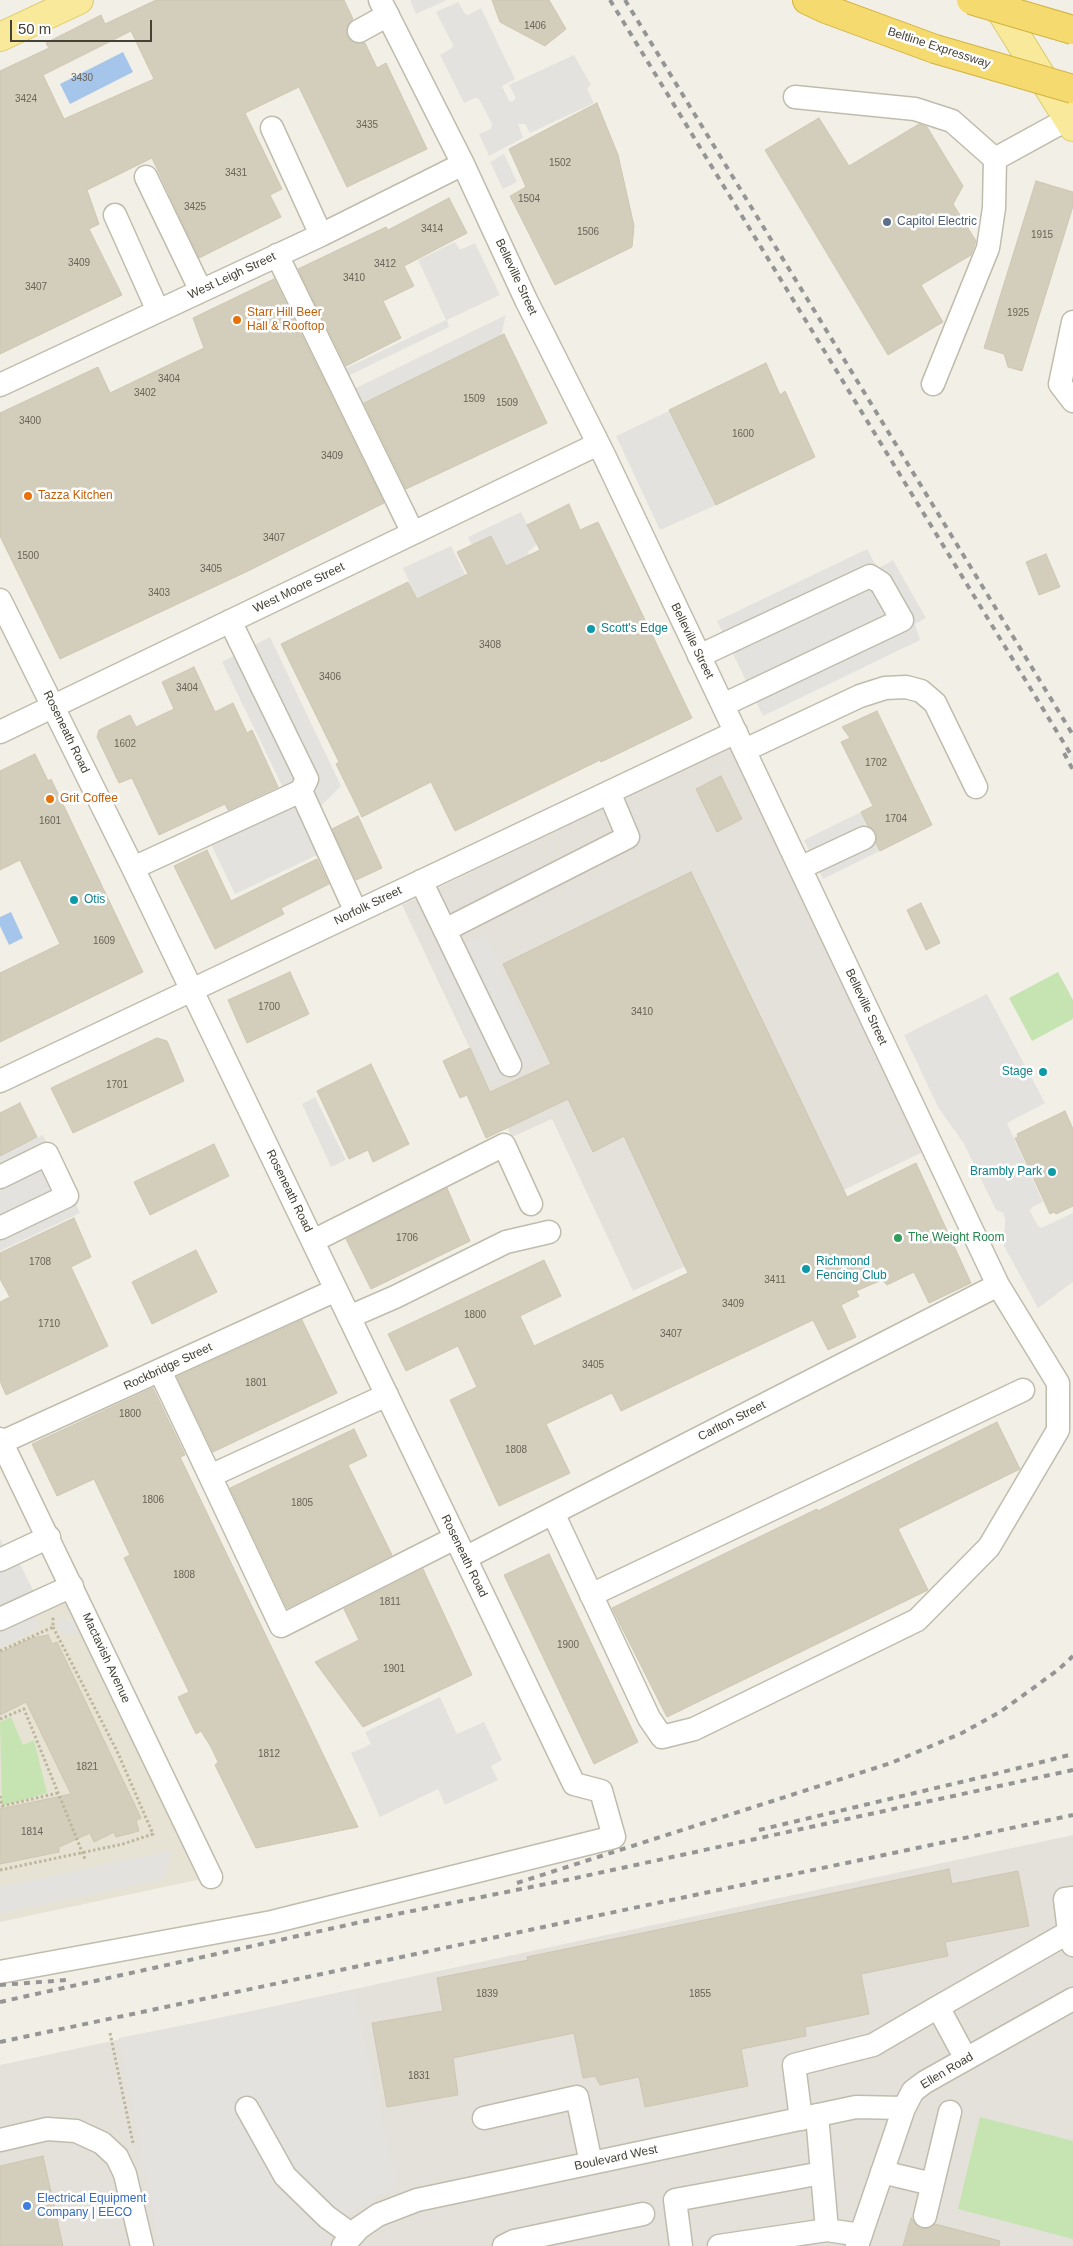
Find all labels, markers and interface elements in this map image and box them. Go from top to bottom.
scale bar [12,10,155,42]
text: 50 m [18,20,51,37]
house number: 1406 [524,20,546,32]
street label: Beltline Expressway [886,25,992,71]
house number: 3430 [71,72,93,84]
house number: 3424 [15,93,37,105]
house number: 3435 [356,119,378,131]
house number: 1502 [549,157,571,169]
house number: 3431 [225,167,247,179]
house number: 1504 [518,193,540,205]
house number: 3425 [184,201,206,213]
place label: Capitol Electric [897,215,977,229]
marker: Capitol Electric [881,216,893,228]
house number: 3414 [421,223,443,235]
house number: 1506 [577,226,599,238]
house number: 1915 [1031,229,1053,241]
street label: Belleville Street [492,236,540,318]
street label: West Leigh Street [186,249,278,303]
house number: 3409 [68,257,90,269]
house number: 3412 [374,258,396,270]
house number: 3410 [343,272,365,284]
house number: 3407 [25,281,47,293]
place label: Starr Hill Beer Hall & Rooftop [247,306,324,334]
house number: 1925 [1007,307,1029,319]
marker: Starr Hill Beer Hall & Rooftop [231,314,243,326]
house number: 3404 [158,373,180,385]
house number: 3402 [134,387,156,399]
house number: 1509 [463,393,485,405]
house number: 1509 [496,397,518,409]
house number: 3400 [19,415,41,427]
house number: 1600 [732,428,754,440]
house number: 3409 [321,450,343,462]
place label: Tazza Kitchen [38,489,113,503]
marker: Tazza Kitchen [22,490,34,502]
house number: 3407 [263,532,285,544]
house number: 1500 [17,550,39,562]
street label: West Moore Street [251,560,347,616]
house number: 3405 [200,563,222,575]
house number: 3403 [148,587,170,599]
street label: Belleville Street [667,601,717,681]
place label: Scott's Edge [601,622,668,636]
marker: Scott's Edge [585,623,597,635]
house number: 3408 [479,639,501,651]
house number: 3406 [319,671,341,683]
house number: 3404 [176,682,198,694]
street label: Roseneath Road [40,688,92,776]
house number: 1602 [114,738,136,750]
house number: 1702 [865,757,887,769]
place label: Grit Coffee [60,792,118,806]
marker: Grit Coffee [44,793,56,805]
house number: 1704 [885,813,907,825]
house number: 1601 [39,815,61,827]
street label: Norfolk Street [332,883,404,929]
place label: Otis [84,893,105,907]
marker: Otis [68,894,80,906]
house number: 1609 [93,935,115,947]
street label: Belleville Street [842,966,890,1048]
house number: 1700 [258,1001,280,1013]
house number: 3410 [631,1006,653,1018]
place label: Stage [1002,1065,1033,1079]
marker: Stage [1037,1066,1049,1078]
house number: 1701 [106,1079,128,1091]
street label: Roseneath Road [263,1147,315,1235]
place label: Brambly Park [970,1165,1042,1179]
marker: Brambly Park [1046,1166,1058,1178]
place label: The Weight Room [908,1231,1004,1245]
house number: 1706 [396,1232,418,1244]
marker: The Weight Room [892,1232,904,1244]
place label: Richmond Fencing Club [816,1255,887,1283]
house number: 1708 [29,1256,51,1268]
marker: Richmond Fencing Club [800,1263,812,1275]
house number: 3411 [764,1274,786,1286]
house number: 3409 [722,1298,744,1310]
house number: 1800 [464,1309,486,1321]
house number: 1710 [38,1318,60,1330]
house number: 3407 [660,1328,682,1340]
street label: Rockbridge Street [121,1340,215,1394]
house number: 3405 [582,1359,604,1371]
house number: 1801 [245,1377,267,1389]
street label: Carlton Street [696,1398,768,1444]
house number: 1800 [119,1408,141,1420]
house number: 1808 [505,1444,527,1456]
house number: 1806 [142,1494,164,1506]
house number: 1805 [291,1497,313,1509]
street label: Roseneath Road [438,1512,490,1600]
house number: 1808 [173,1569,195,1581]
house number: 1811 [379,1596,401,1608]
street label: Mactavish Avenue [79,1611,133,1705]
house number: 1900 [557,1639,579,1651]
house number: 1901 [383,1663,405,1675]
house number: 1812 [258,1748,280,1760]
house number: 1821 [76,1761,98,1773]
house number: 1814 [21,1826,43,1838]
house number: 1839 [476,1988,498,2000]
house number: 1855 [689,1988,711,2000]
street label: Ellen Road [918,2050,976,2092]
house number: 1831 [408,2070,430,2082]
street label: Boulevard West [573,2142,659,2174]
place label: Electrical Equipment Company | EECO [37,2192,146,2220]
marker: Electrical Equipment Company | EECO [21,2200,33,2212]

